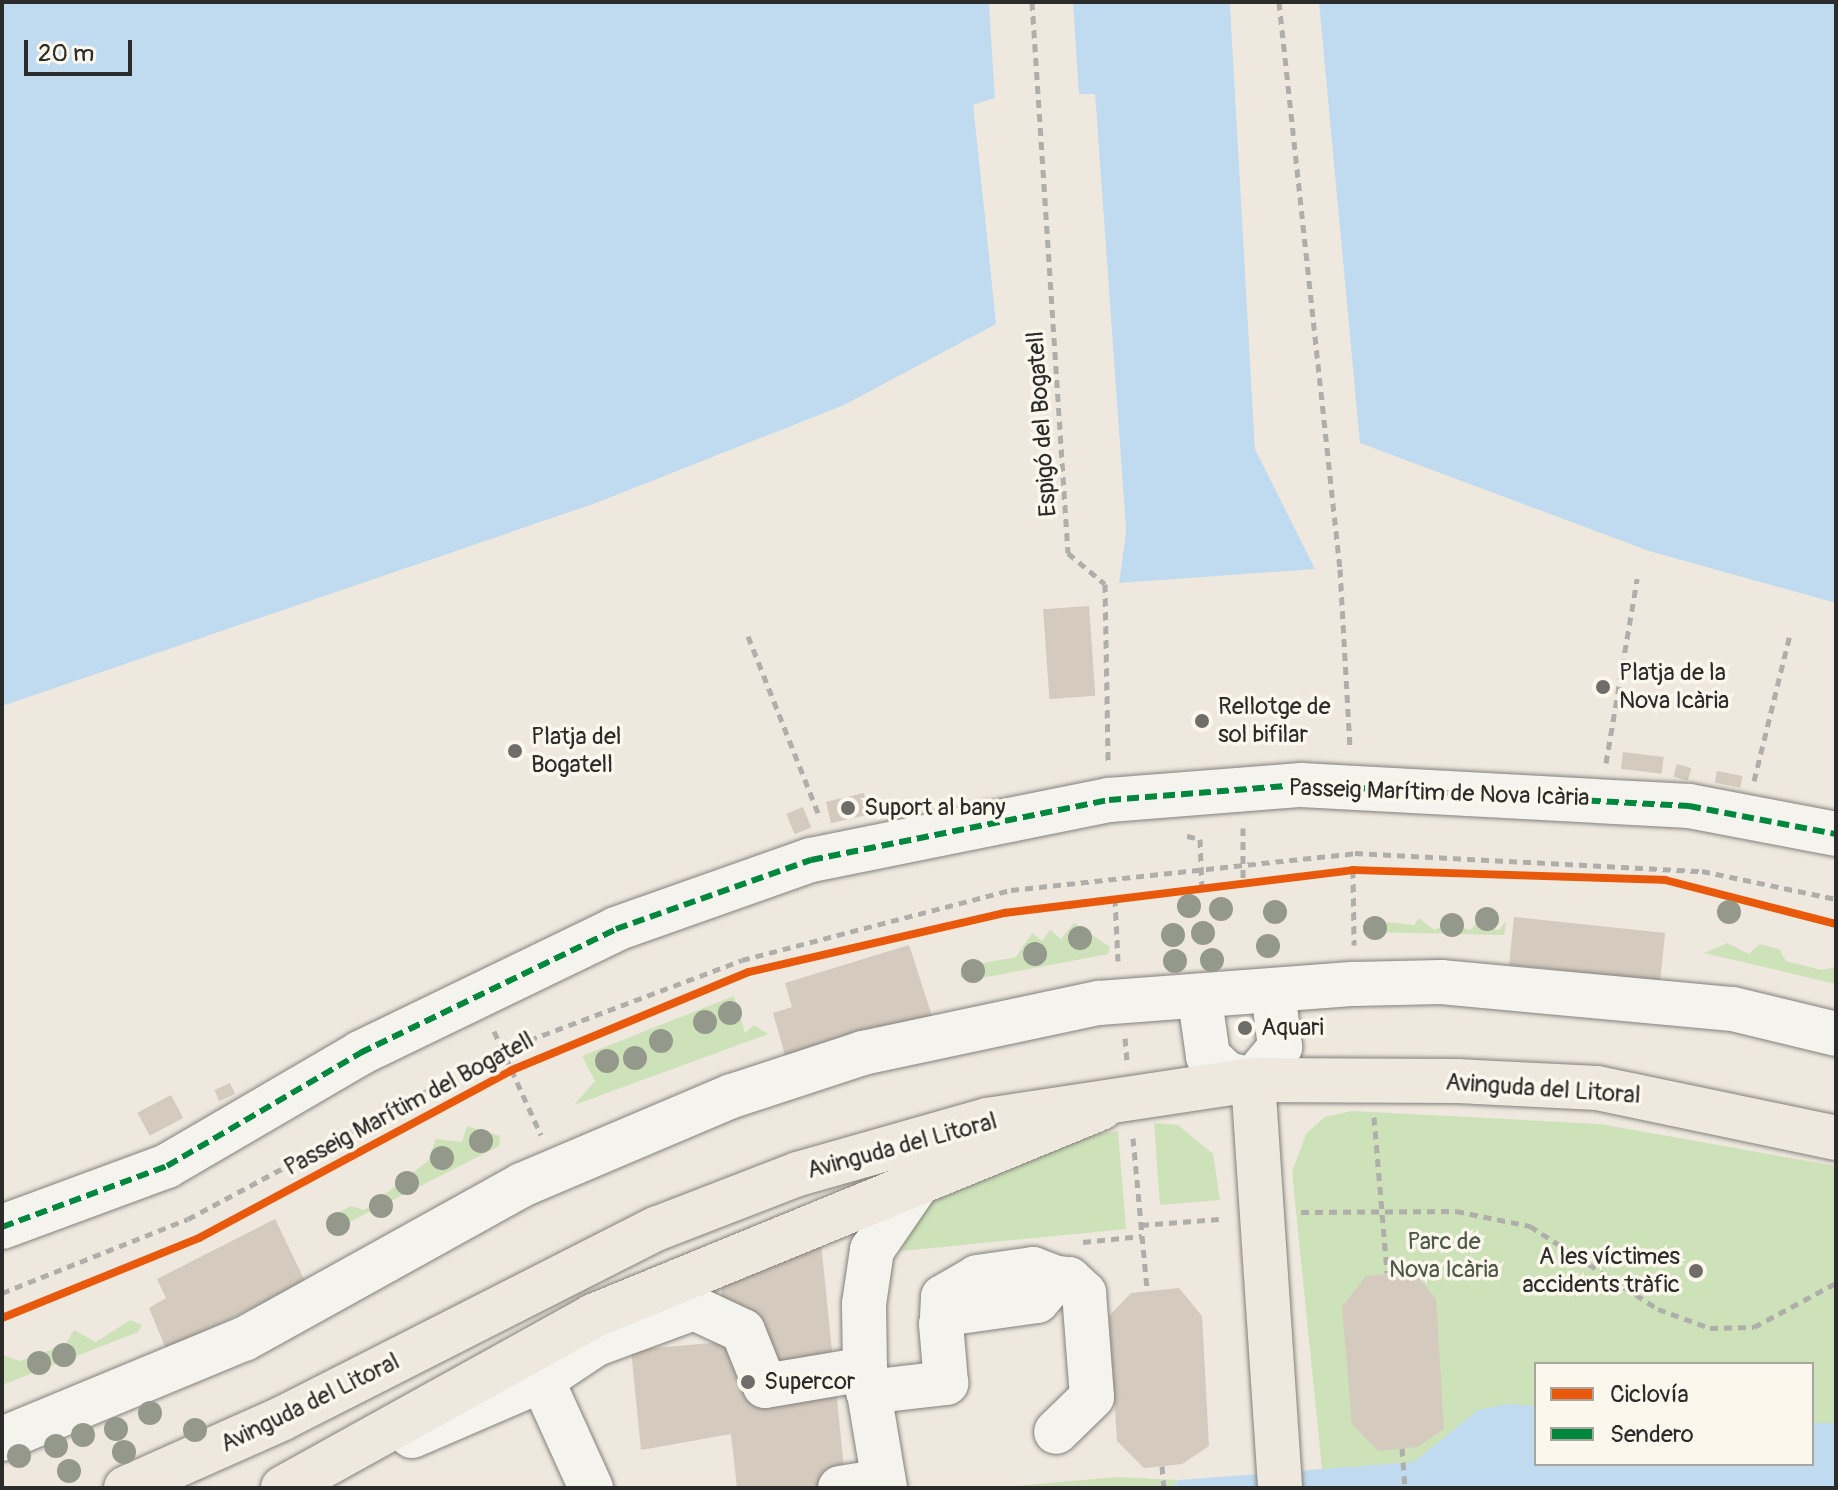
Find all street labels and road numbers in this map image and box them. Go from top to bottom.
street label: Espigó del Bogatell [1021,330,1063,518]
street label: Passeig Marítim de Nova Icària [1288,773,1590,813]
street label: Passeig Marítim del Bogatell [279,1026,539,1182]
street label: Avinguda del Litoral [1445,1068,1641,1110]
street label: Avinguda del Litoral [804,1107,1000,1185]
street label: Avinguda del Litoral [216,1347,404,1459]

